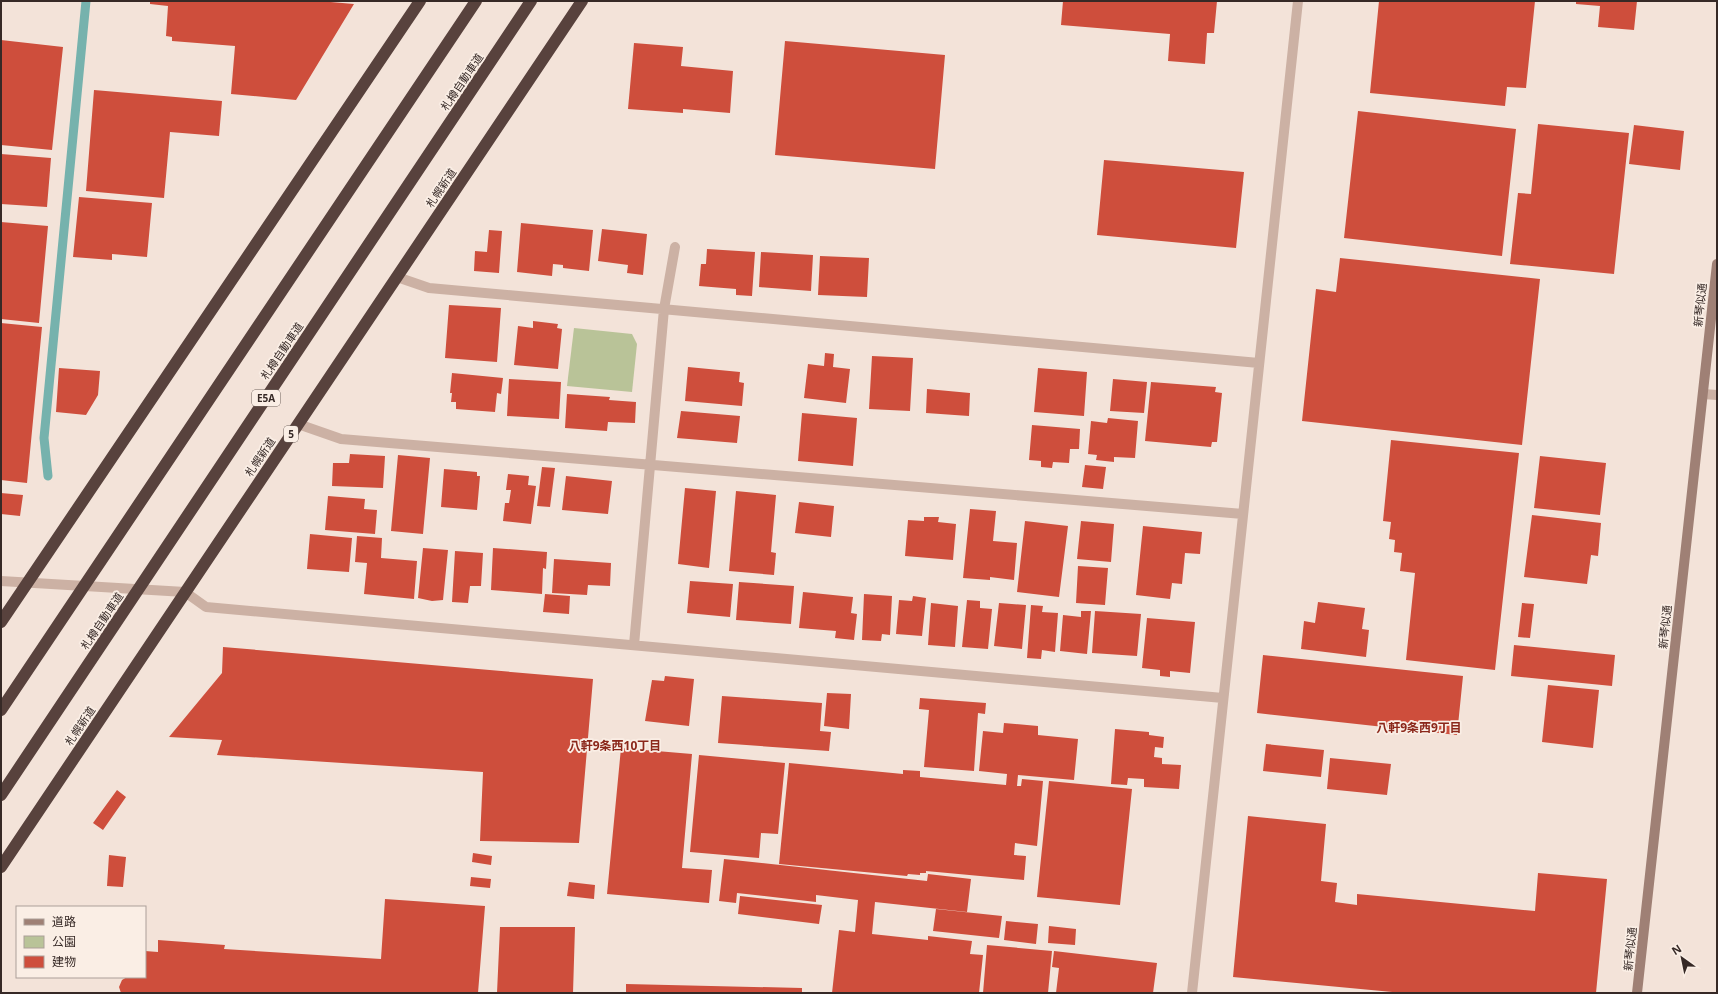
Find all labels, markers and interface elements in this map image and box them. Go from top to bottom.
street label: 札樽自動車道 [437,50,486,113]
street label: 札幌新道 [422,165,459,210]
street label: 新琴似通 [1690,282,1709,328]
street label: 札樽自動車道 [257,319,306,382]
road number: E5A [252,390,280,406]
road number: 5 [284,426,298,442]
street label: 札幌新道 [241,434,278,479]
street label: 札樽自動車道 [77,589,126,652]
street label: 新琴似通 [1655,604,1674,650]
street label: 札幌新道 [61,703,98,748]
district label: 八軒9条西9丁目 [1376,719,1462,736]
district label: 八軒9条西10丁目 [569,737,661,754]
legend [16,906,146,978]
text: 道路 [52,913,76,930]
street label: 新琴似通 [1620,926,1639,972]
text: 公園 [52,933,76,950]
north arrow [1662,938,1702,978]
text: N [1668,940,1684,958]
text: 建物 [52,953,76,970]

